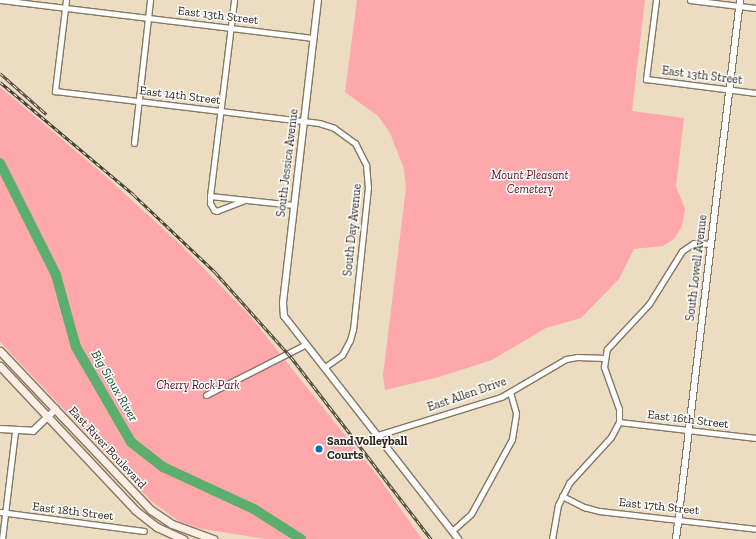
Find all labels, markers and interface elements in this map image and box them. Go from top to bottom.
street label: East 13th Street [177,4,259,28]
street label: East 13th Street [661,64,743,88]
street label: East 14th Street [138,84,222,108]
street label: South Jessica Avenue [274,108,302,218]
park label: Mount Pleasant Cemetery [491,169,569,197]
street label: South Day Avenue [341,183,365,277]
street label: South Lowell Avenue [683,214,711,322]
water label: Big Sioux River [87,348,141,424]
street label: East Allen Drive [425,375,509,415]
park label: Cherry Rock Park [156,379,240,393]
street label: East River Boulevard [65,404,149,492]
street label: East 16th Street [647,408,729,432]
place label: Sand Volleyball Courts [327,435,408,463]
marker: Sand Volleyball Courts [314,444,324,454]
street label: East 17th Street [618,496,700,518]
street label: East 18th Street [31,500,115,524]

